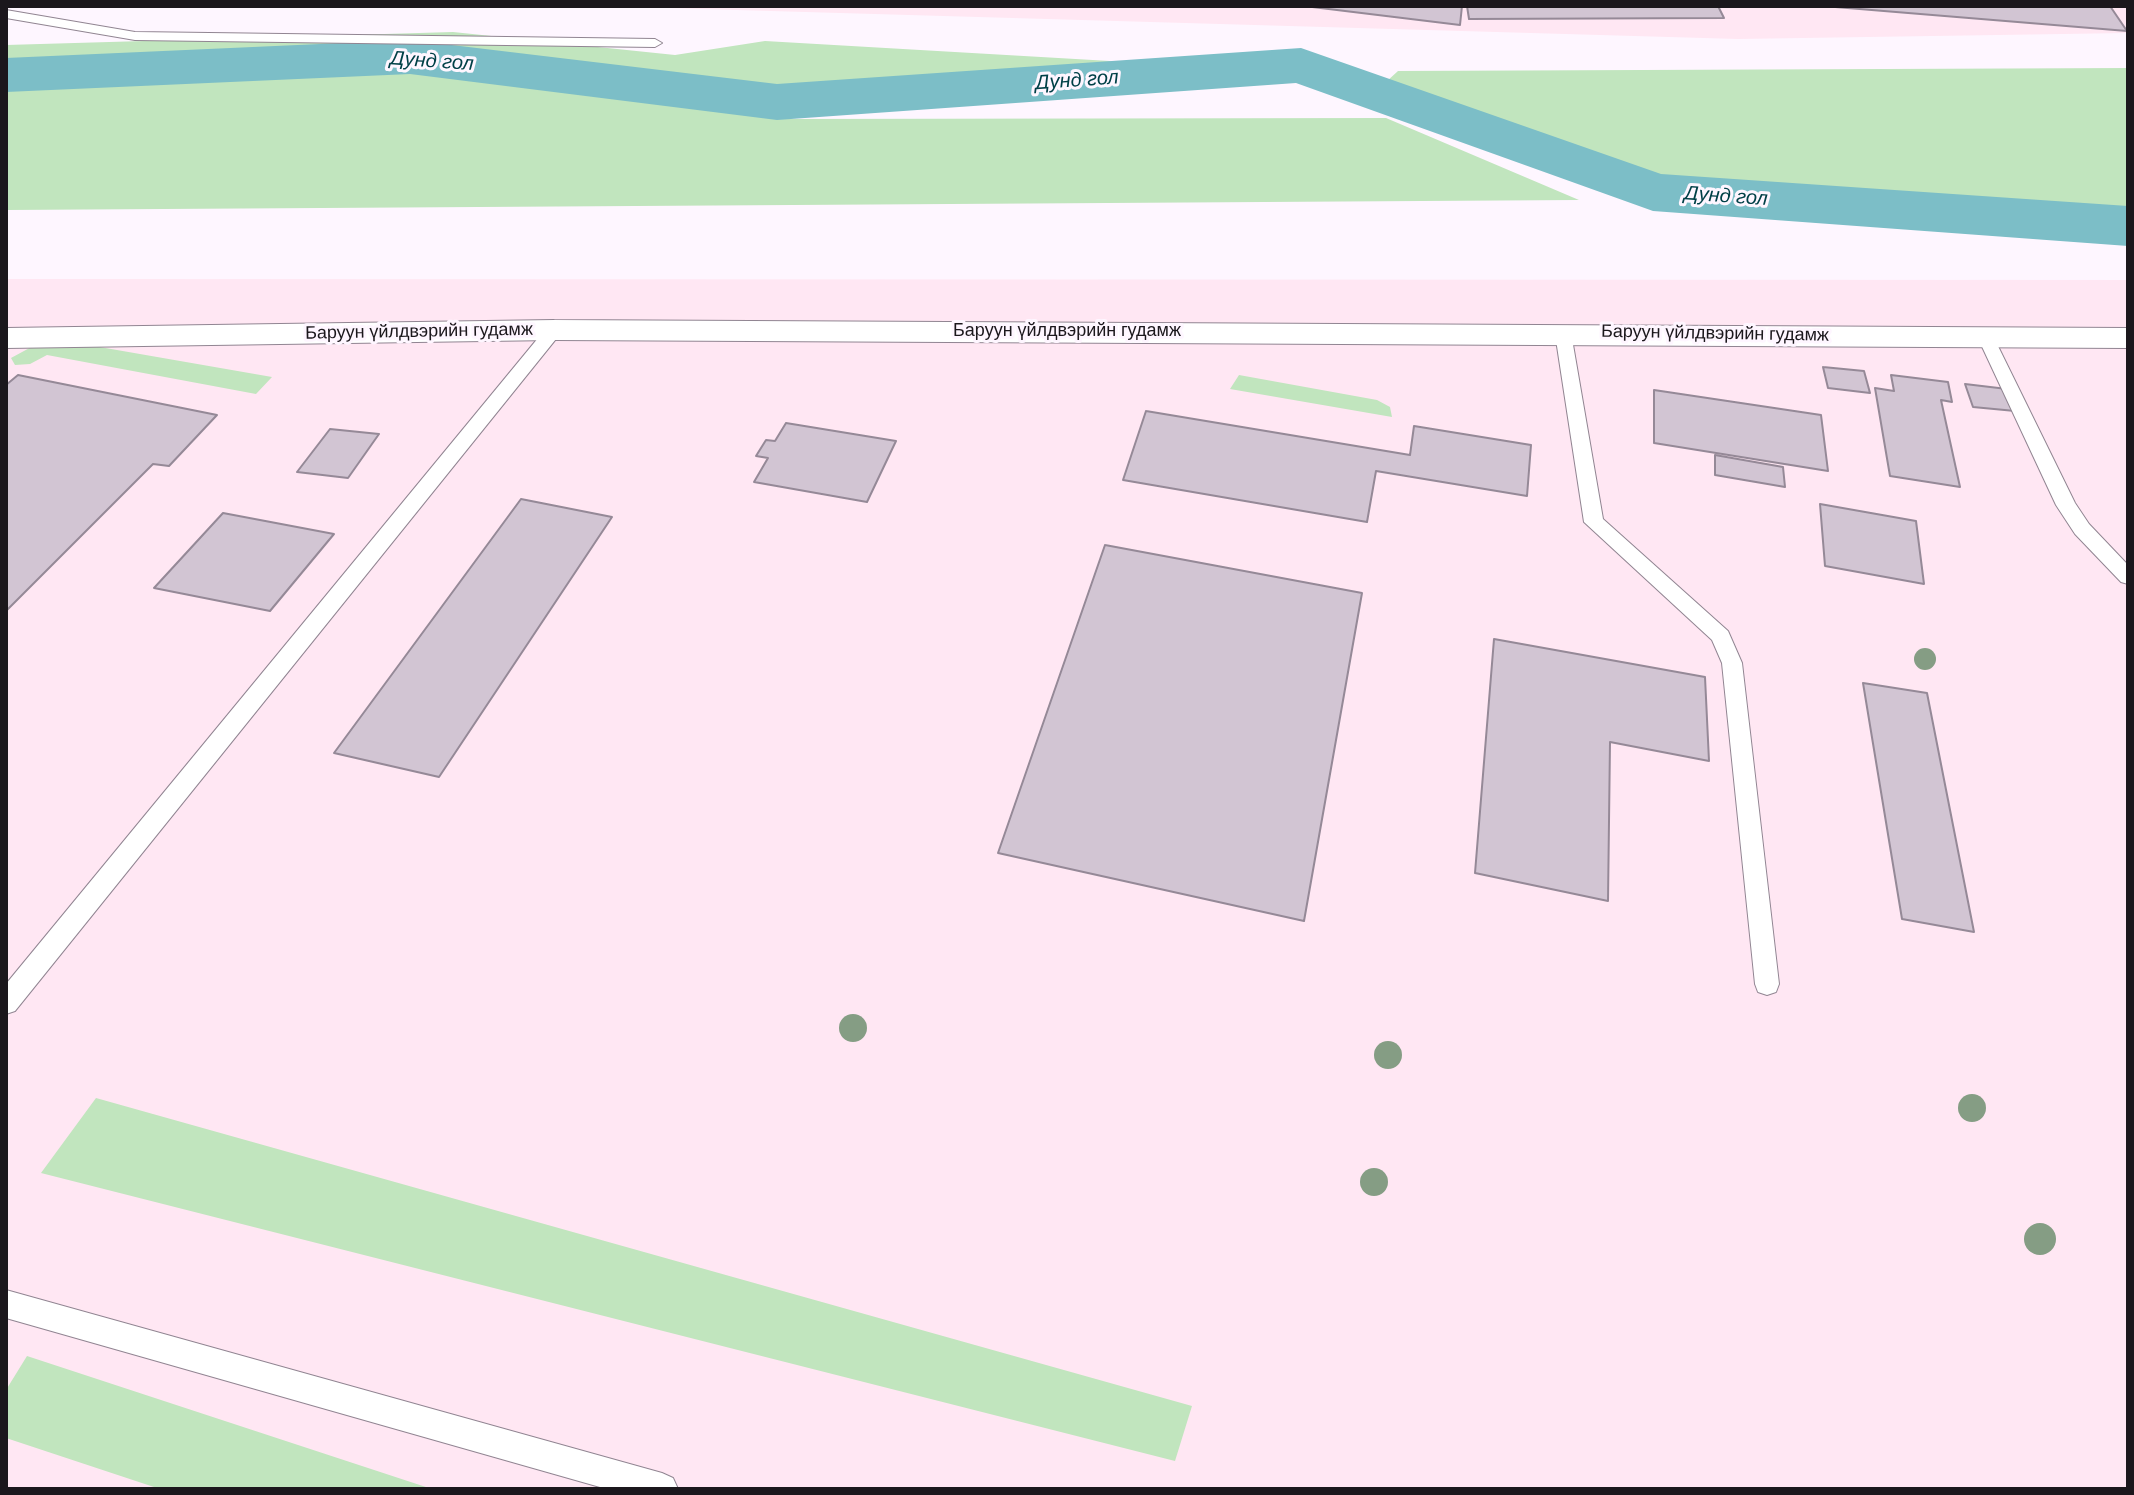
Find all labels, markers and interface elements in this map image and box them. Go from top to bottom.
water label: Дунд гол [389,47,475,77]
water label: Дунд гол [1034,66,1120,96]
water label: Дунд гол [1683,182,1769,212]
street label: Баруун үйлдвэрийн гудамж [305,319,533,345]
street label: Баруун үйлдвэрийн гудамж [953,320,1181,342]
street label: Баруун үйлдвэрийн гудамж [1601,321,1829,347]

